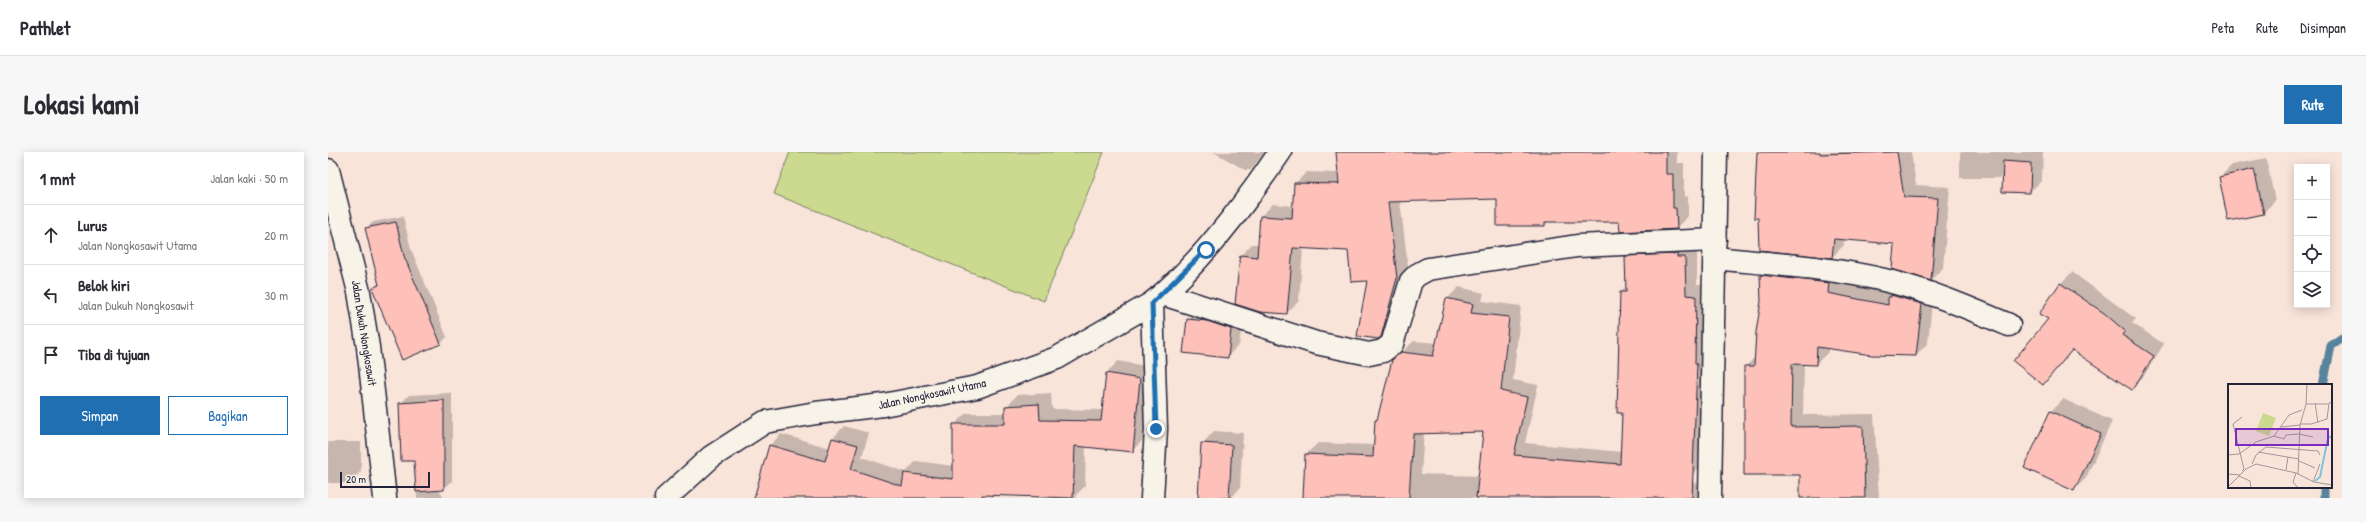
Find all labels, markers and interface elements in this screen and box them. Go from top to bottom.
text: Pathlet [20,15,70,41]
text: Peta [2211,18,2234,37]
text: Rute [2256,18,2278,37]
text: Disimpan [2300,18,2346,37]
text: Lokasi kami [24,85,140,123]
button: Rute [2284,85,2342,124]
map controls [2294,164,2330,308]
button: + [2294,164,2330,200]
text: 1 mnt [40,167,75,190]
text: Jalan kaki · 50 m [210,169,288,187]
button: − [2294,200,2330,236]
text: Lurus [78,215,107,236]
icon: ahead [40,224,62,246]
text: 20 m [264,226,288,244]
text: Jalan Nongkosawit Utama [78,236,197,254]
button: locate [2294,236,2330,272]
route start [1197,241,1215,259]
button: layers [2294,272,2330,308]
text: Belok kiri [78,275,130,296]
street label: Jalan Dukuh Nongkosawit [348,279,381,388]
icon: left [40,284,62,306]
text: 30 m [265,286,288,304]
text: Jalan Dukuh Nongkosawit [78,296,194,314]
icon: arrive [40,344,62,366]
text: Tiba di tujuan [78,344,150,365]
street label: Jalan Nongkosawit Utama [876,374,988,413]
inset map [2228,384,2332,488]
button: Simpan [40,396,160,435]
button: Bagikan [168,396,288,435]
route end [1147,420,1165,438]
scale bar [340,470,430,489]
text: 20 m [346,472,366,486]

